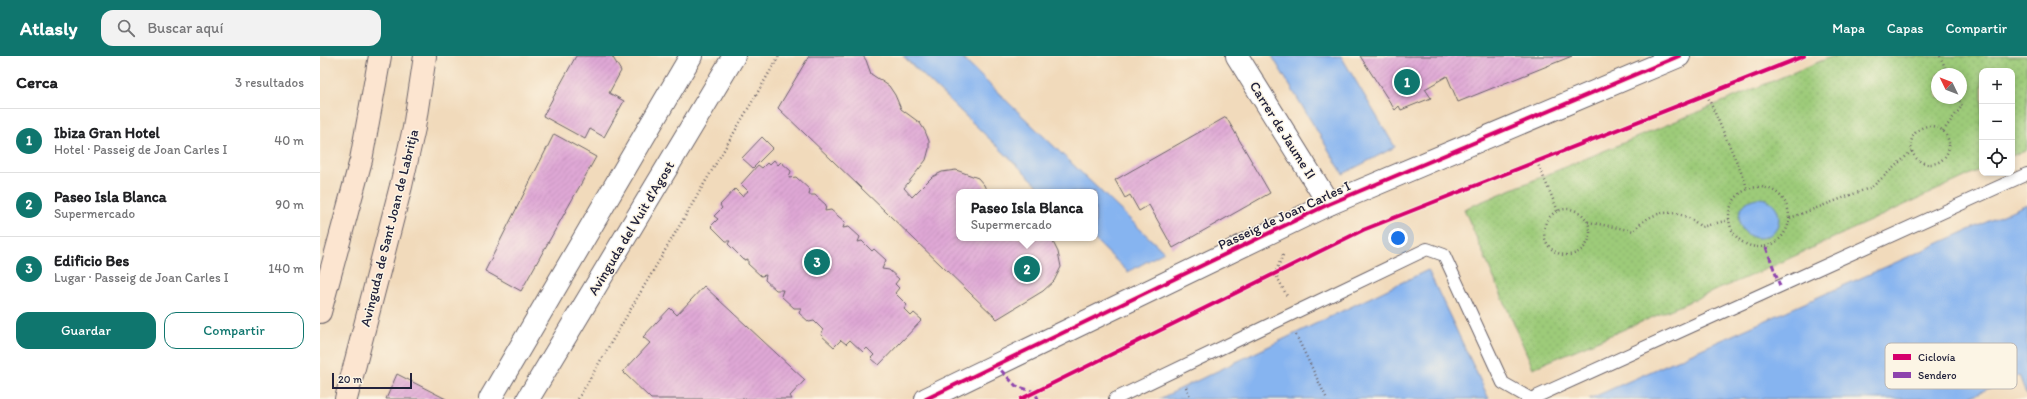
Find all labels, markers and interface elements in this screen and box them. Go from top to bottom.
search box [101,10,381,46]
text: Atlasly [20,17,77,40]
icon: search [115,17,137,39]
text: Buscar aquí [147,19,223,37]
text: Mapa [1832,20,1865,37]
text: Capas [1887,20,1924,37]
text: Compartir [1946,20,2007,37]
pin: 1 [1394,67,1420,97]
north arrow [1931,68,1967,104]
map controls [1979,68,2015,176]
button: + [1979,68,2015,104]
text: Cerca [16,72,58,92]
text: 3 resultados [235,75,304,90]
street label: Carrer de Jaume II [1246,78,1319,182]
button: − [1979,104,2015,140]
text: Ibiza Gran Hotel [54,124,160,142]
street label: Avinguda de Sant Joan de Labritja [357,128,422,329]
text: 1 [26,133,32,148]
text: 40 m [274,133,304,148]
button: locate [1979,140,2015,176]
text: Hotel · Passeig de Joan Carles I [54,142,227,157]
street label: Avinguda del Vuit d'Agost [585,158,678,298]
street label: Passeig de Joan Carles I [1215,177,1353,254]
text: Paseo Isla Blanca [54,188,167,206]
popup [956,189,1098,241]
text: 2 [26,197,32,212]
text: 90 m [275,197,304,212]
text: Paseo Isla Blanca [971,199,1083,217]
text: Supermercado [54,206,135,221]
text: Supermercado [971,217,1052,232]
your location [1388,228,1408,248]
pin: 3 [804,247,830,277]
text: Edificio Bes [54,252,129,270]
pin: 2 [1014,254,1040,284]
text: 3 [25,261,33,276]
text: 140 m [268,261,304,276]
text: Lugar · Passeig de Joan Carles I [54,270,229,285]
button: Guardar [16,312,156,349]
button: Compartir [164,312,304,349]
legend [1885,343,2017,389]
text: Ciclovía [1918,351,1956,364]
text: Sendero [1918,369,1957,382]
scale bar [332,371,412,390]
text: 20 m [338,373,362,386]

